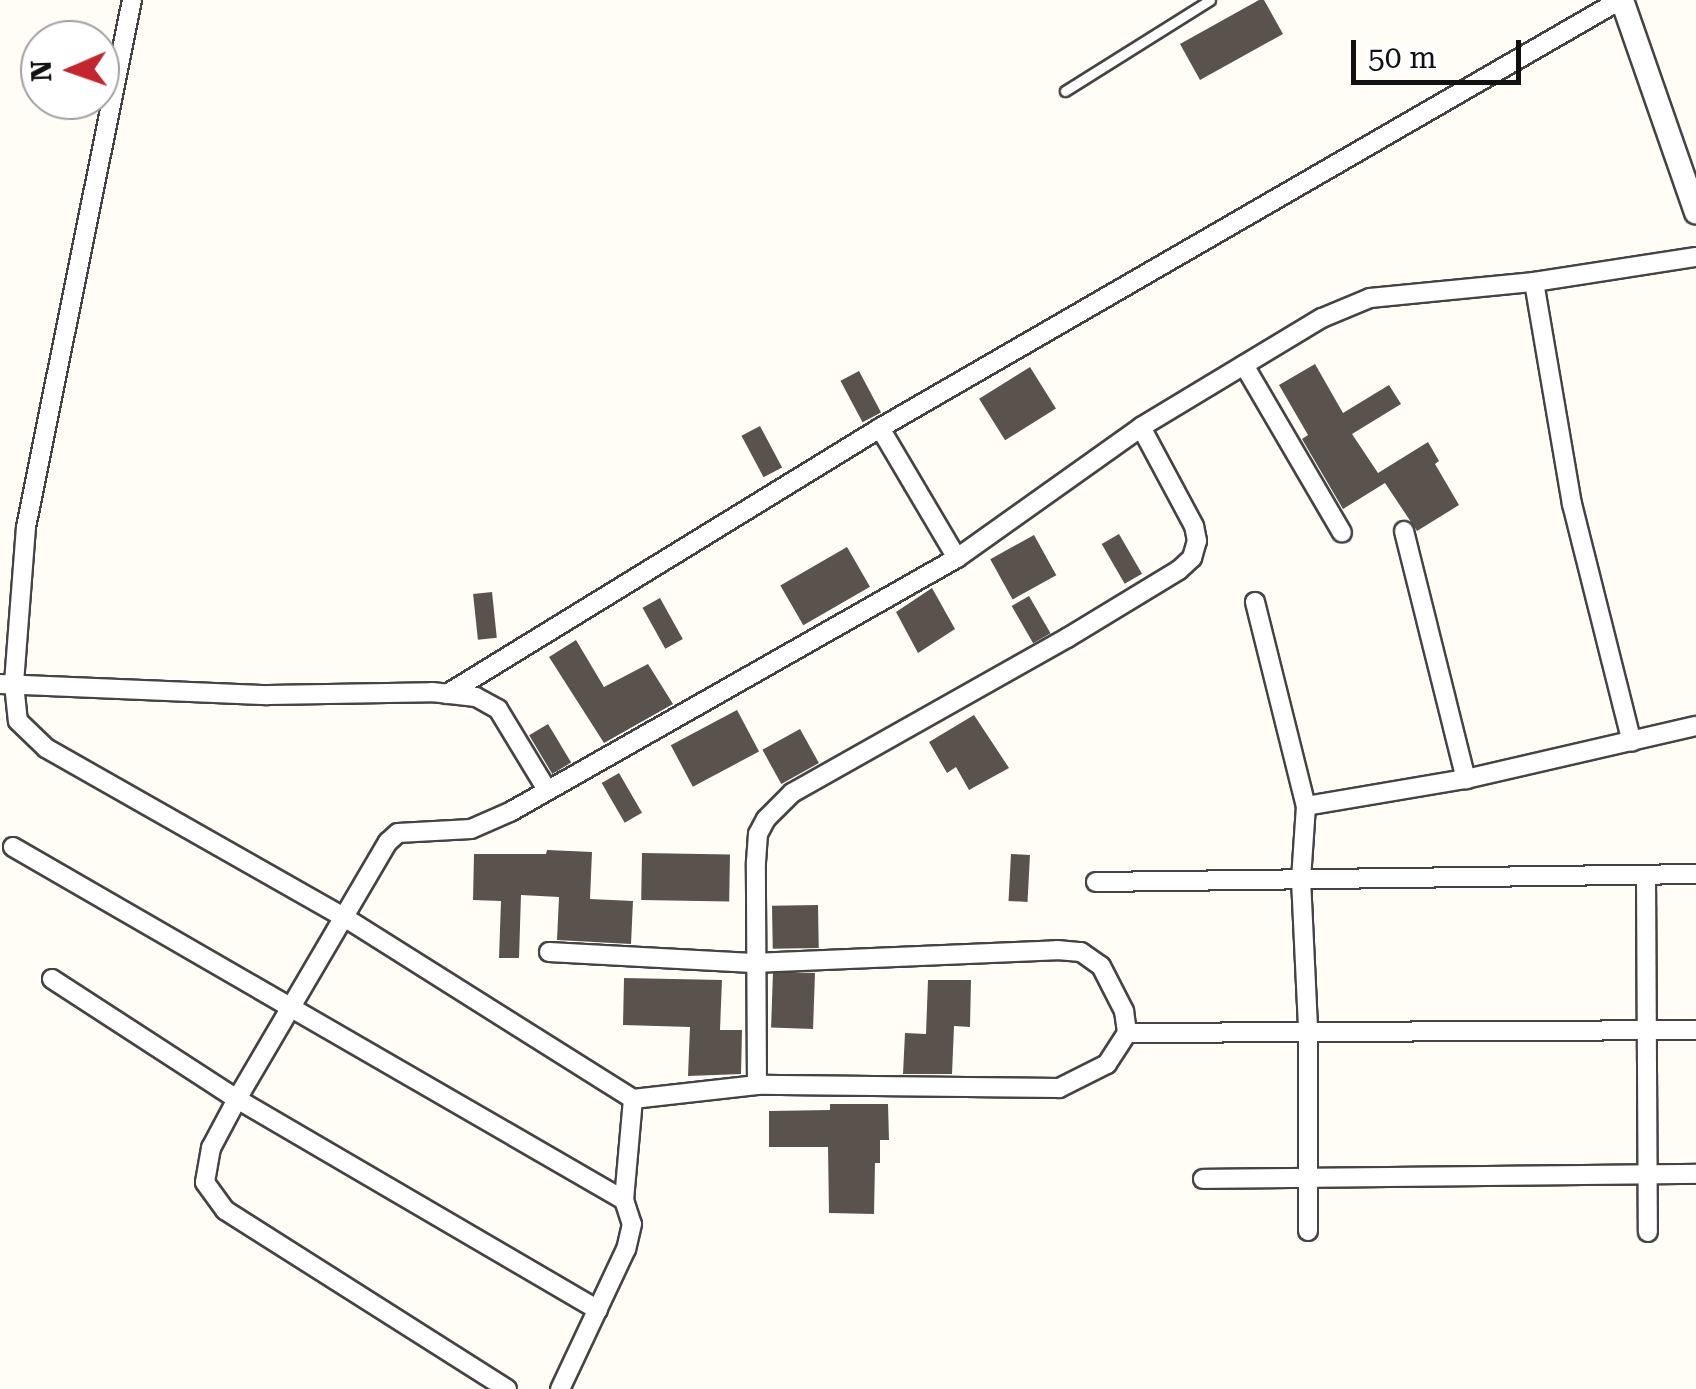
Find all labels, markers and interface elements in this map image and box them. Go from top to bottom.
north arrow [20,20,120,120]
scale bar [1356,20,1526,82]
text: 50 m [1368,40,1437,75]
text: N [25,60,58,82]

